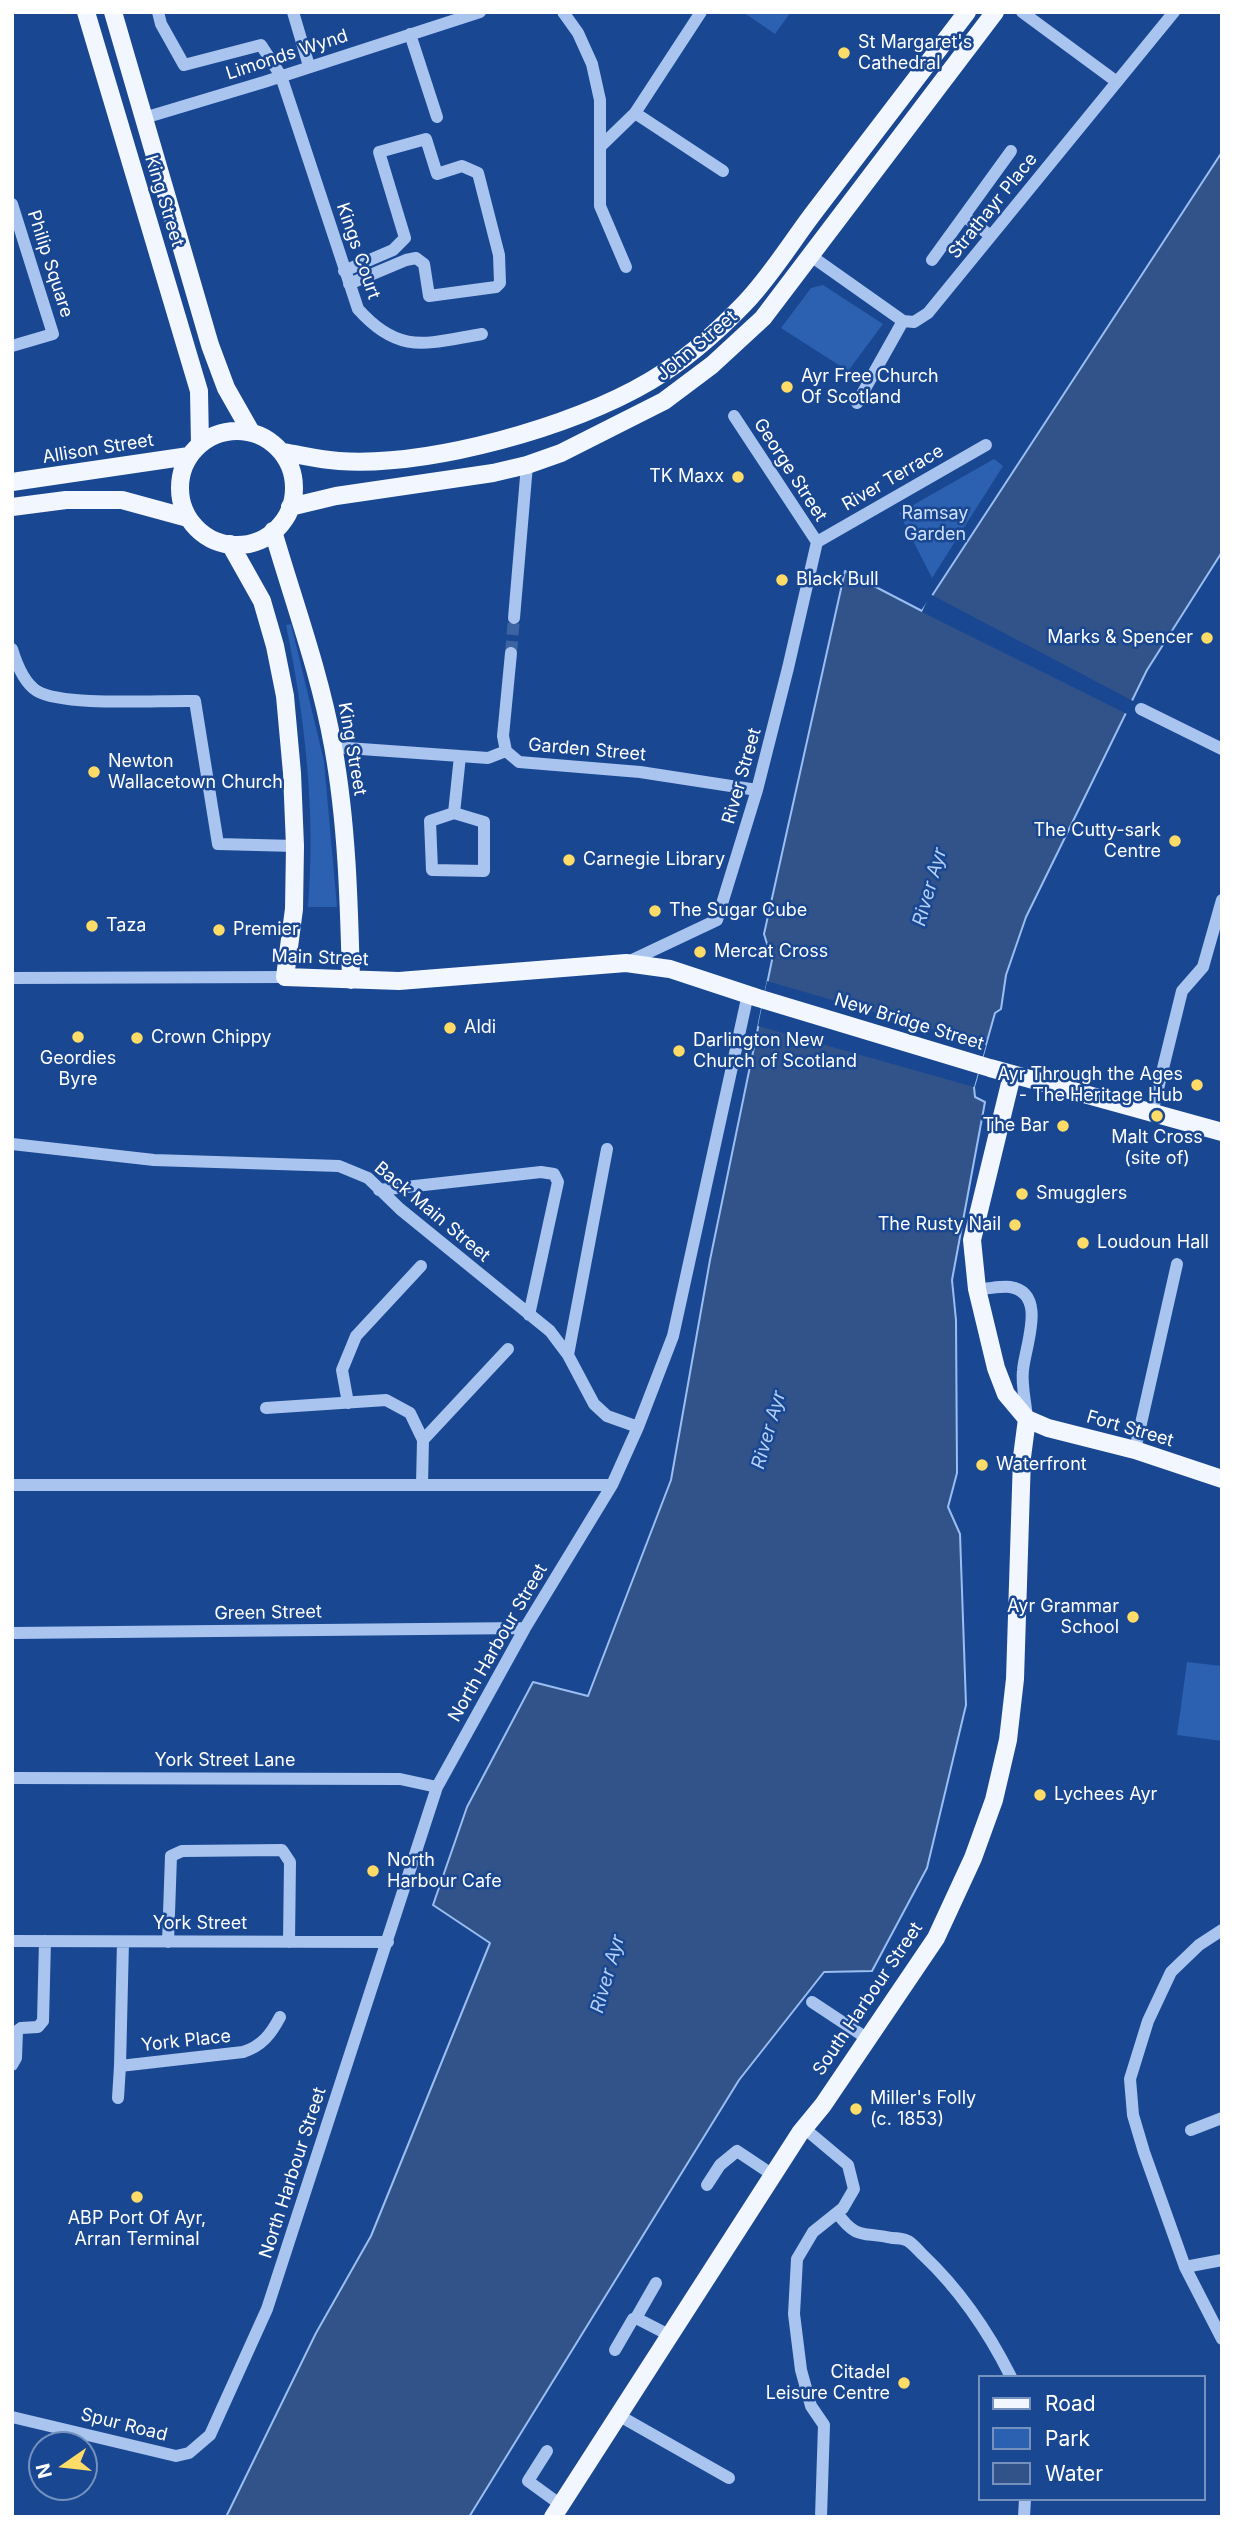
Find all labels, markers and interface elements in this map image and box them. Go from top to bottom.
street label: Limonds Wynd [223,25,351,85]
place label: St Margaret's Cathedral [858,32,972,74]
marker: St Margaret's Cathedral [836,45,852,61]
street label: Strathayr Place [944,149,1042,263]
street label: King Street [140,153,188,249]
street label: Kings Court [331,200,385,302]
street label: Philip Square [22,208,78,320]
street label: John Street [652,306,742,386]
place label: Ayr Free Church Of Scotland [801,366,939,408]
marker: Ayr Free Church Of Scotland [779,379,795,395]
street label: George Street [749,414,831,526]
street label: Allison Street [41,430,155,468]
street label: River Terrace [838,440,948,516]
place label: TK Maxx [649,466,724,488]
marker: TK Maxx [730,469,746,485]
park label: Ramsay Garden [902,503,968,546]
place label: Black Bull [796,569,879,591]
marker: Black Bull [774,572,790,588]
place label: Marks & Spencer [1047,627,1193,649]
marker: Marks & Spencer [1199,630,1215,646]
street label: King Street [333,701,371,797]
street label: River Street [718,726,766,826]
street label: Garden Street [527,734,647,766]
place label: Newton Wallacetown Church [108,751,283,794]
marker: Newton Wallacetown Church [86,764,102,780]
place label: The Cutty-sark Centre [1033,820,1161,862]
marker: The Cutty-sark Centre [1167,833,1183,849]
water label: River Ayr [908,845,952,929]
place label: Carnegie Library [583,849,725,871]
marker: Carnegie Library [561,852,577,868]
place label: The Sugar Cube [669,900,807,922]
marker: The Sugar Cube [647,903,663,919]
place label: Taza [106,915,146,937]
marker: Taza [84,918,100,934]
place label: Premier [233,919,299,941]
marker: Premier [211,922,227,938]
place label: Mercat Cross [714,941,828,963]
marker: Mercat Cross [692,944,708,960]
street label: Main Street [271,946,369,970]
street label: New Bridge Street [832,989,986,1055]
place label: Aldi [464,1017,496,1039]
marker: Aldi [442,1020,458,1036]
place label: Crown Chippy [151,1027,271,1049]
marker: Geordies Byre [70,1029,86,1045]
marker: Crown Chippy [129,1030,145,1046]
place label: Darlington New Church of Scotland [693,1030,857,1072]
marker: Darlington New Church of Scotland [671,1043,687,1059]
place label: Geordies Byre [40,1048,116,1090]
place label: Ayr Through the Ages - The Heritage Hub [997,1064,1183,1106]
marker: Ayr Through the Ages - The Heritage Hub [1189,1077,1205,1093]
marker: Malt Cross (site of) [1149,1108,1165,1124]
place label: The Bar [983,1115,1049,1137]
marker: The Bar [1055,1118,1071,1134]
place label: Malt Cross (site of) [1111,1127,1203,1170]
street label: Back Main Street [370,1157,494,1267]
place label: Smugglers [1036,1183,1127,1205]
marker: Smugglers [1014,1186,1030,1202]
place label: The Rusty Nail [878,1214,1001,1236]
marker: The Rusty Nail [1007,1217,1023,1233]
place label: Loudoun Hall [1097,1232,1209,1254]
marker: Loudoun Hall [1075,1235,1091,1251]
water label: River Ayr [747,1388,791,1472]
street label: Fort Street [1084,1406,1176,1452]
place label: Waterfront [996,1454,1087,1476]
marker: Waterfront [974,1457,990,1473]
street label: North Harbour Street [444,1560,552,1726]
place label: Ayr Grammar School [1007,1596,1119,1638]
street label: Green Street [214,1601,322,1625]
marker: Ayr Grammar School [1125,1609,1141,1625]
street label: York Street Lane [155,1750,295,1772]
place label: Lychees Ayr [1054,1784,1157,1806]
marker: Lychees Ayr [1032,1787,1048,1803]
place label: North Harbour Cafe [387,1850,502,1892]
marker: North Harbour Cafe [365,1863,381,1879]
street label: York Street [153,1913,247,1935]
street label: South Harbour Street [809,1918,927,2080]
water label: River Ayr [586,1932,630,2016]
street label: York Place [140,2026,232,2056]
street label: North Harbour Street [255,2085,331,2261]
place label: Miller's Folly (c. 1853) [870,2088,976,2130]
marker: Miller's Folly (c. 1853) [848,2101,864,2117]
marker: ABP Port Of Ayr, Arran Terminal [129,2189,145,2205]
place label: ABP Port Of Ayr, Arran Terminal [68,2208,206,2250]
place label: Citadel Leisure Centre [766,2362,890,2404]
marker: Citadel Leisure Centre [896,2375,912,2391]
legend [978,2375,1206,2501]
text: Road [1045,2391,1096,2416]
street label: Spur Road [78,2404,170,2446]
text: Park [1045,2426,1090,2451]
north arrow [28,2431,98,2501]
text: N [31,2461,57,2481]
text: Water [1045,2461,1103,2486]

